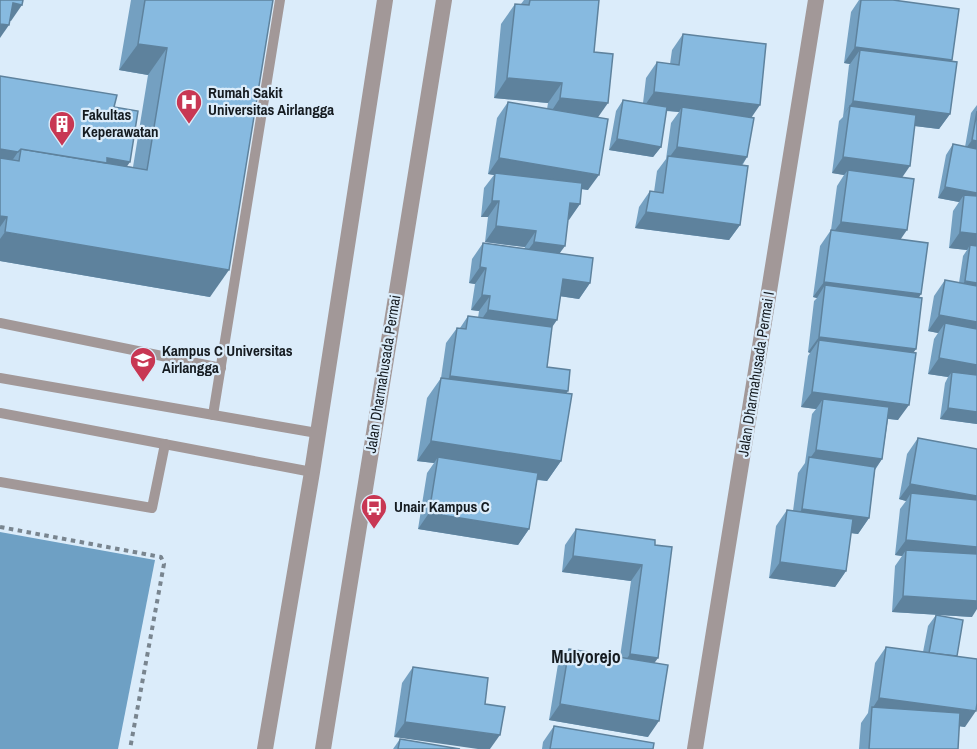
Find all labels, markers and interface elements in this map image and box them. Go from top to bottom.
place label: Rumah Sakit Universitas Airlangga [208,82,334,120]
hospital icon: Rumah Sakit Universitas Airlangga [174,87,204,125]
place label: Fakultas Keperawatan [82,104,159,142]
building icon: Fakultas Keperawatan [47,109,77,147]
street label: Jalan Dharmahusada Permai I [732,290,779,458]
street label: Jalan Dharmahusada Permai [360,293,405,455]
place label: Kampus C Universitas Airlangga [162,340,293,378]
school or university icon: Kampus C Universitas Airlangga [128,345,158,383]
bus stop icon: Unair Kampus C [359,492,389,530]
place label: Unair Kampus C [394,496,490,517]
district label: Mulyorejo [551,644,621,669]

